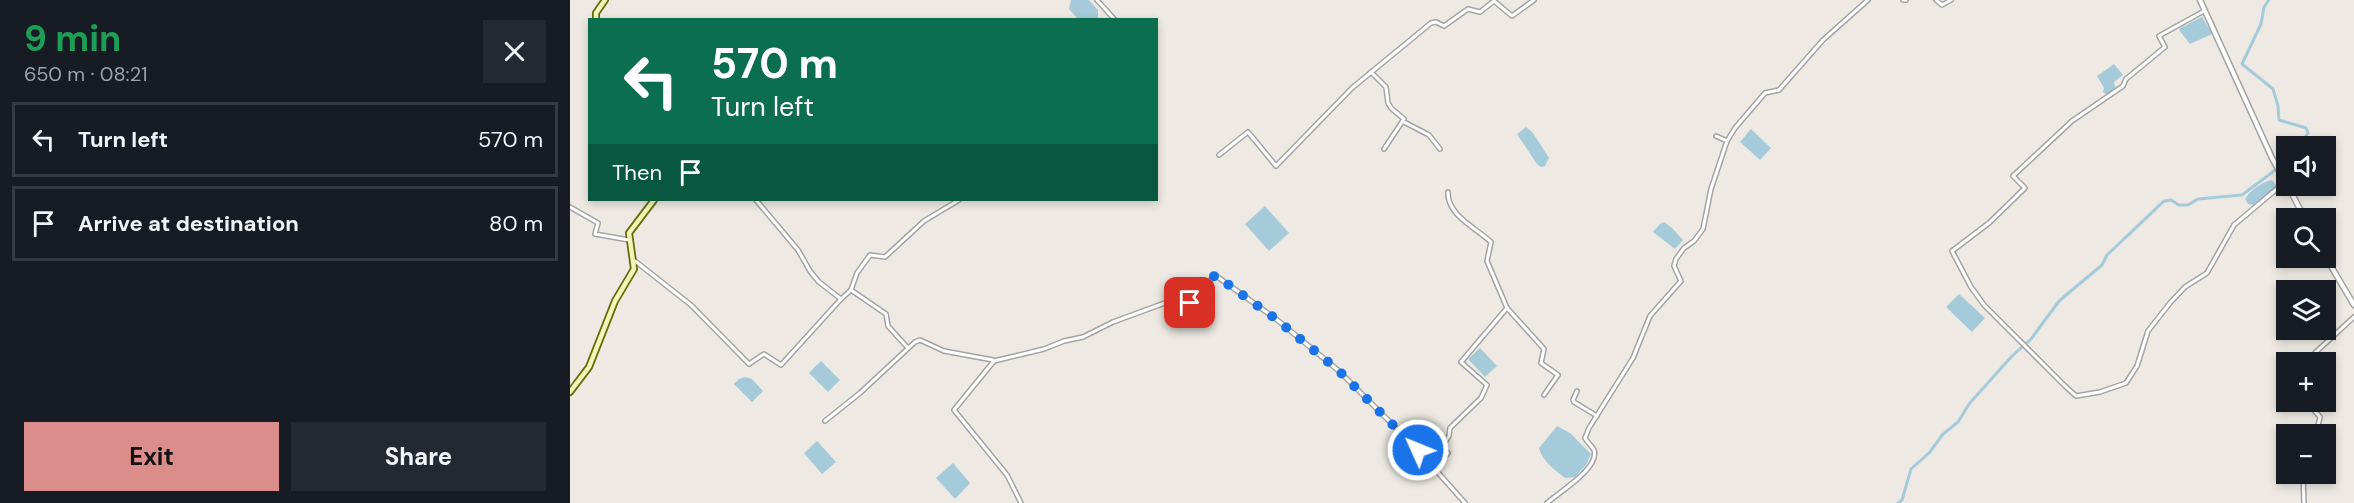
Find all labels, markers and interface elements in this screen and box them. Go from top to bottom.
text: 9 min [24,15,121,62]
button: close [483,20,546,83]
text: 570 m [711,36,838,91]
icon: left [612,42,690,120]
text: 650 m · 08:21 [24,61,147,87]
text: Turn left [711,89,814,124]
icon: left [27,123,60,156]
text: Turn left [78,125,168,154]
text: 570 m [478,125,543,154]
map controls [2276,136,2336,484]
button: sound [2276,136,2336,196]
icon: arrive [674,156,707,189]
text: Then [612,158,662,187]
icon: arrive [27,207,60,240]
button: search [2276,208,2336,268]
text: Arrive at destination [78,209,299,238]
text: 80 m [489,209,543,238]
pin [1164,277,1215,328]
button: layers [2276,280,2336,340]
icon: arrive [1173,286,1206,319]
button: + [2276,352,2336,412]
position arrow [1386,418,1450,482]
button: Exit [24,422,279,491]
button: Share [291,422,546,491]
button: − [2276,424,2336,484]

